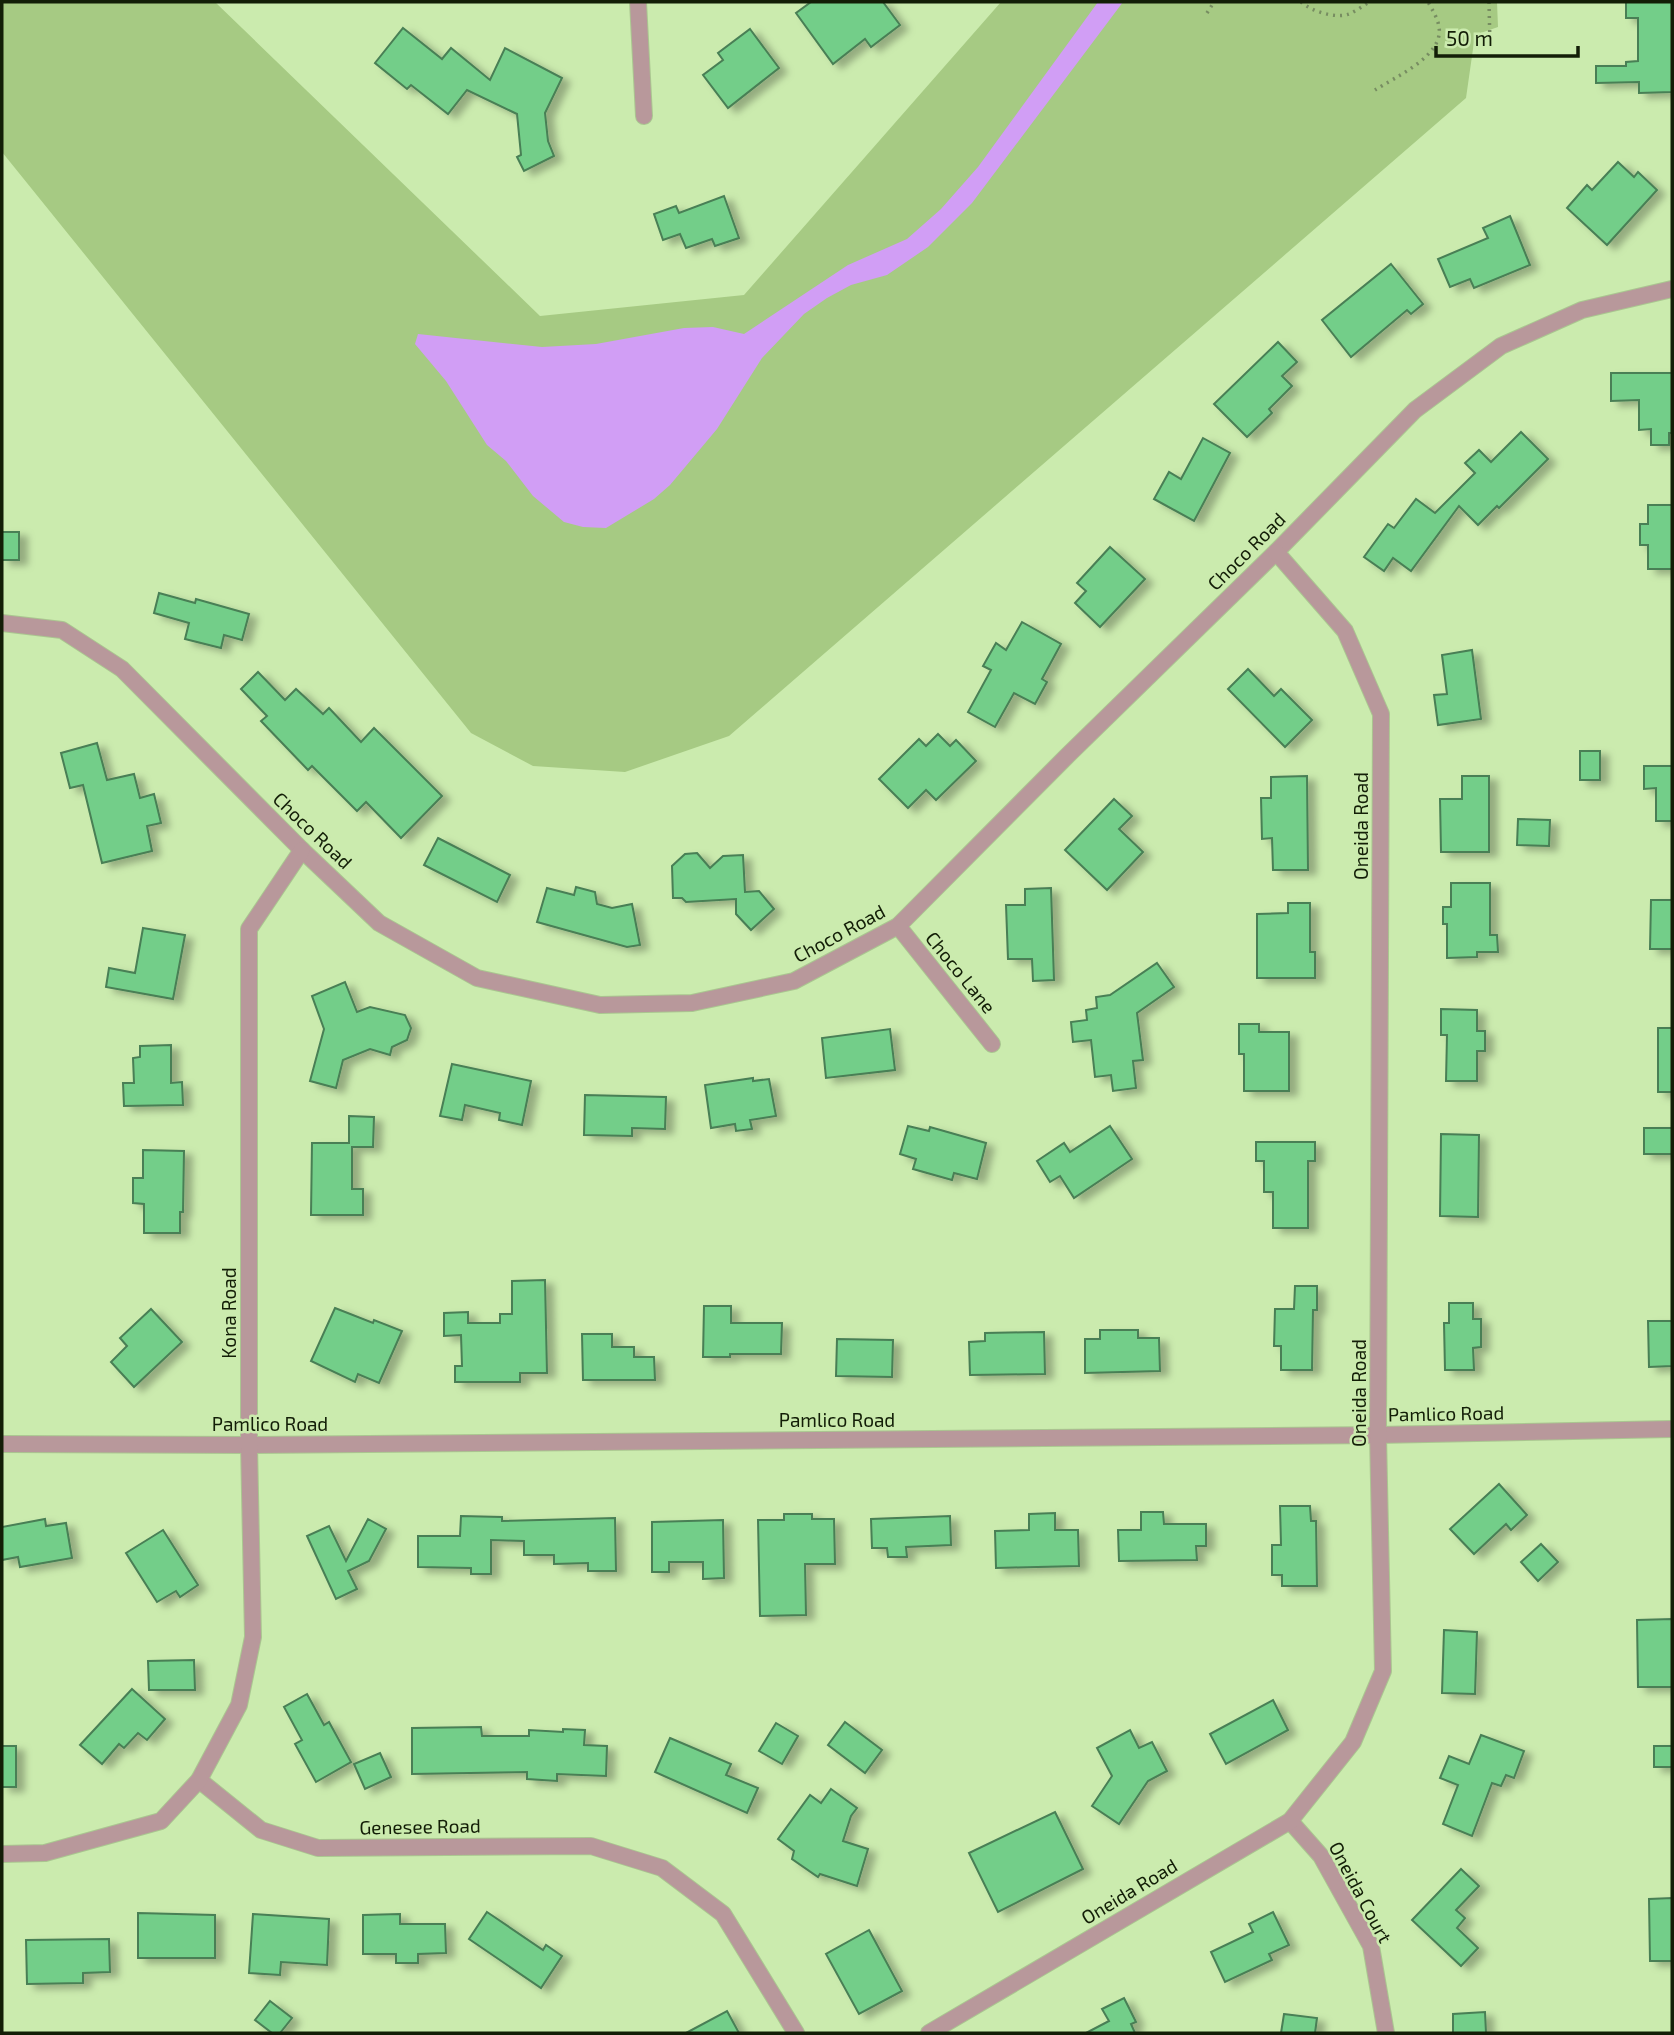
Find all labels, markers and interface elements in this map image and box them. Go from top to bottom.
scale bar [1436,14,1578,58]
text: 50 m [1446,25,1493,50]
street label: Choco Road [1202,507,1290,595]
street label: Oneida Road [1349,772,1372,880]
street label: Choco Road [269,787,357,873]
street label: Choco Road [789,899,889,967]
street label: Choco Lane [921,927,1001,1017]
street label: Kona Road [217,1267,240,1359]
street label: Oneida Road [1347,1339,1370,1447]
street label: Pamlico Road [1388,1400,1504,1426]
street label: Pamlico Road [779,1408,895,1431]
street label: Pamlico Road [212,1412,328,1435]
street label: Genesee Road [359,1813,481,1839]
street label: Oneida Court [1325,1837,1397,1947]
street label: Oneida Road [1077,1853,1181,1929]

